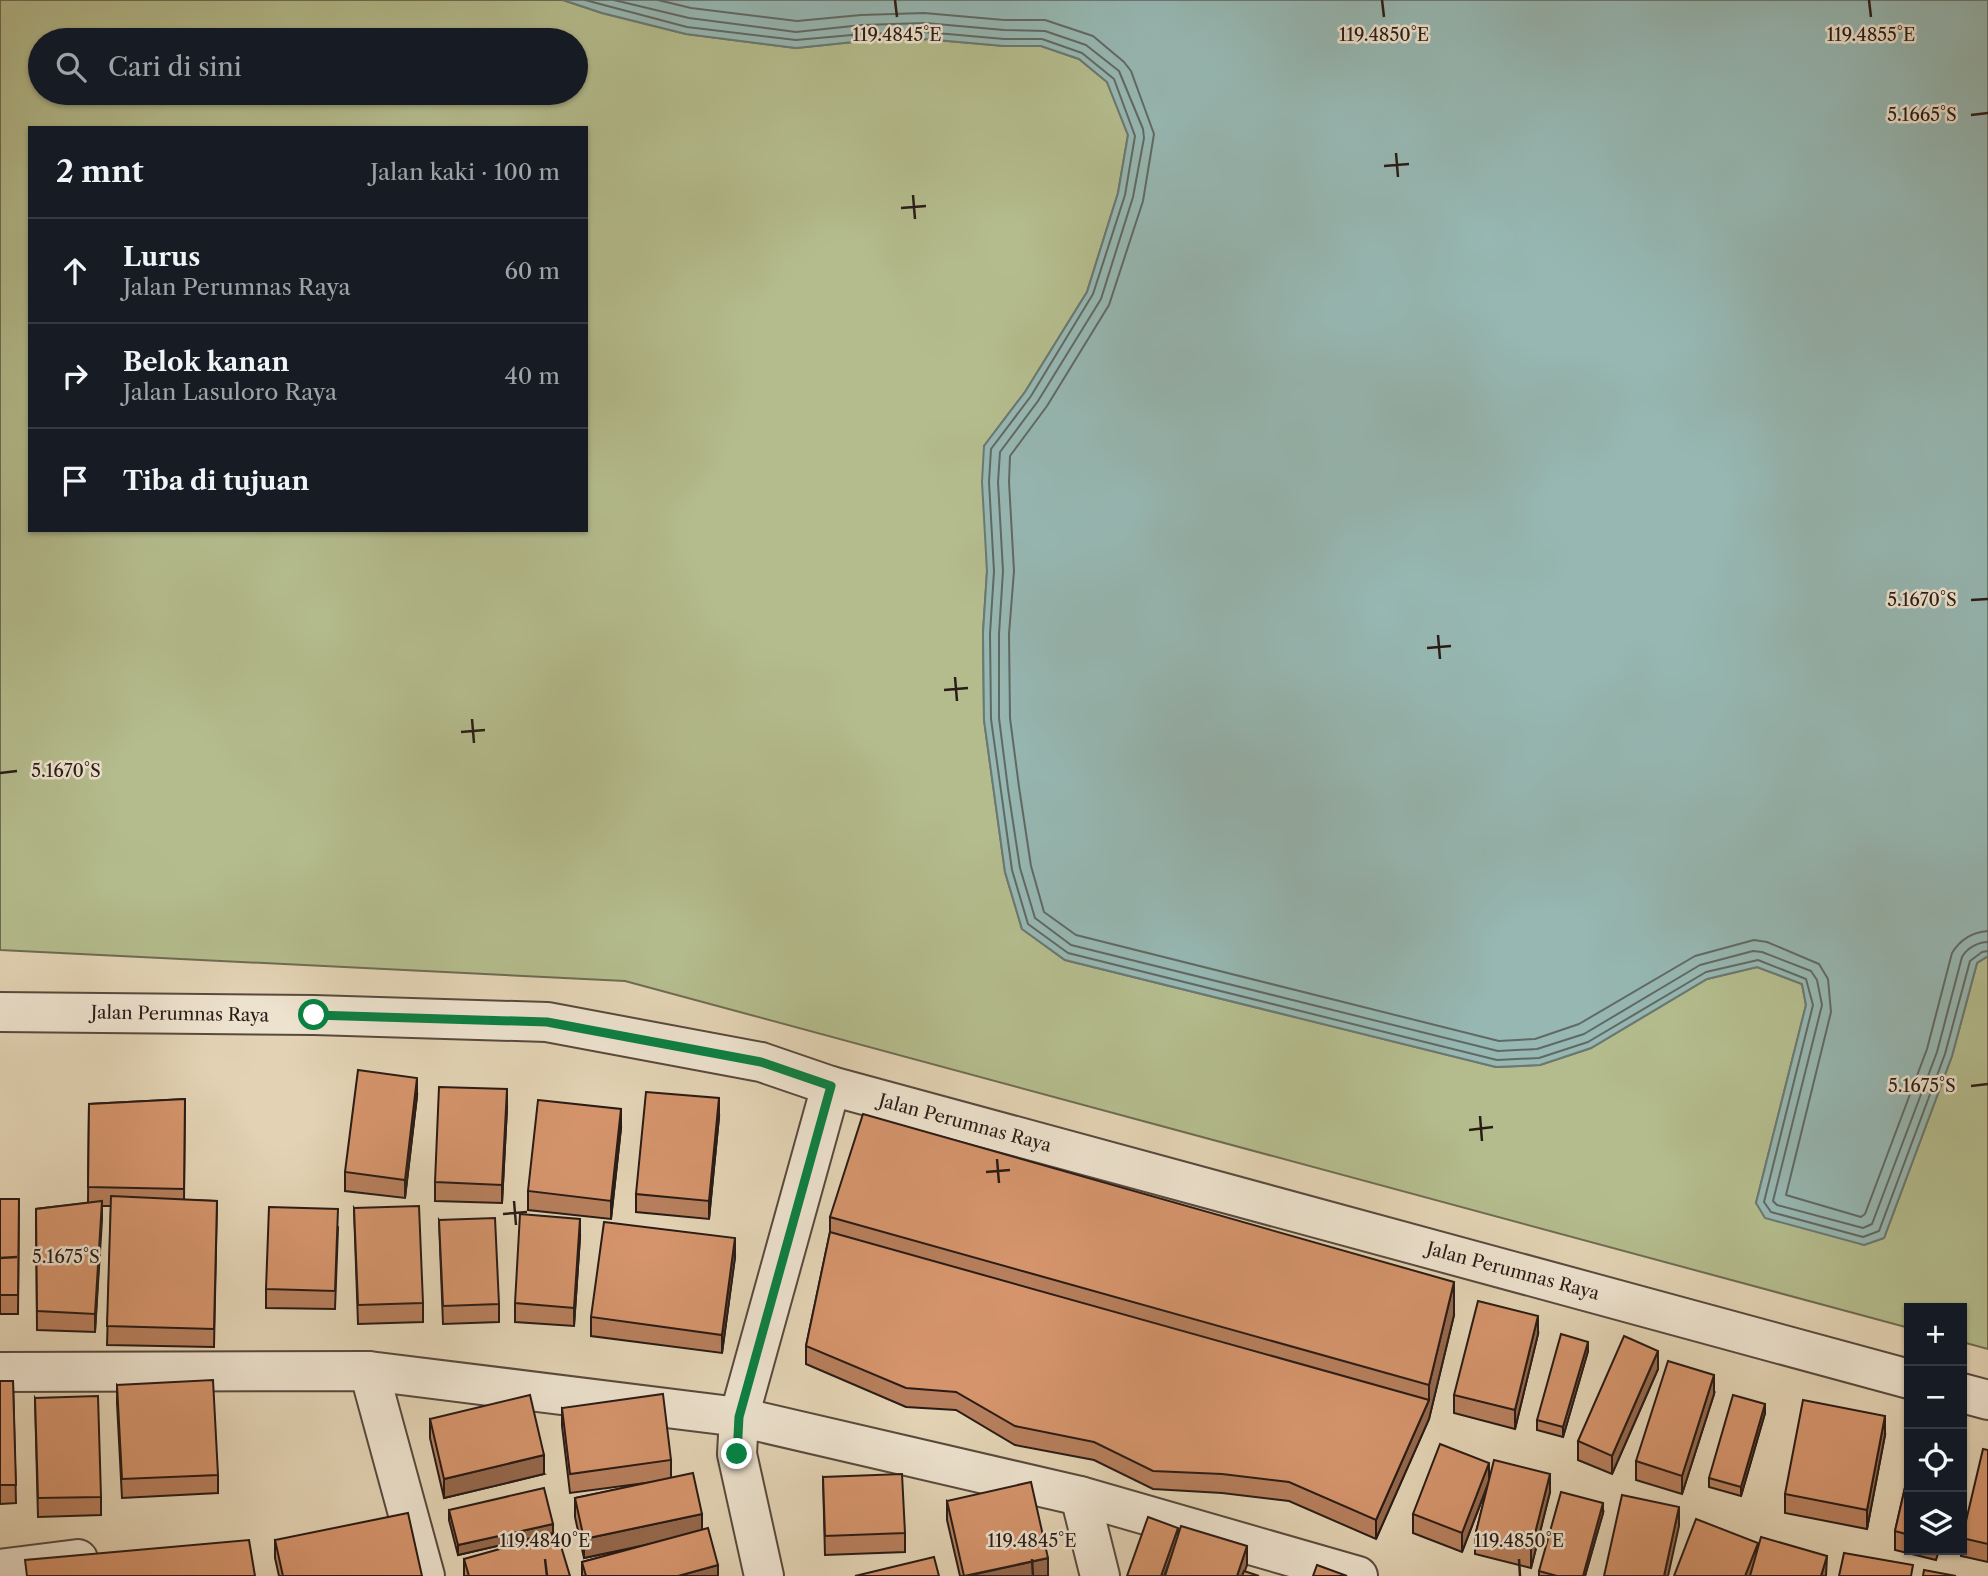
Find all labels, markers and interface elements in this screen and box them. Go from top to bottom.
text: 119.4845°E [852,24,942,46]
text: 119.4850°E [1339,24,1429,46]
text: 119.4855°E [1827,24,1915,46]
search box [28,28,588,105]
icon: search [52,48,90,86]
text: Cari di sini [108,51,242,83]
text: 5.1665°S [1887,104,1957,126]
text: 2 mnt [56,153,144,190]
text: Jalan kaki · 100 m [370,158,560,186]
text: Lurus [123,241,200,273]
icon: ahead [56,252,94,290]
text: 60 m [504,257,560,285]
text: Jalan Perumnas Raya [123,273,351,301]
text: Belok kanan [123,346,289,378]
icon: right [56,357,94,395]
text: 40 m [505,362,560,390]
text: Jalan Lasuloro Raya [123,378,337,406]
icon: arrive [56,462,94,500]
text: Tiba di tujuan [123,465,309,497]
text: 5.1670°S [1887,589,1957,611]
text: 5.1670°S [31,760,101,782]
route start [298,999,329,1030]
street label: Jalan Perumnas Raya [88,1001,270,1027]
text: 5.1675°S [1888,1075,1956,1097]
street label: Jalan Perumnas Raya [873,1089,1054,1157]
street label: Jalan Perumnas Raya [1421,1237,1602,1305]
text: 5.1675°S [32,1246,100,1268]
map controls [1904,1303,1967,1555]
button: + [1904,1303,1967,1366]
button: − [1904,1366,1967,1429]
button: locate [1904,1429,1967,1492]
route end [721,1438,752,1469]
button: layers [1904,1492,1967,1555]
text: 119.4840°E [500,1530,590,1552]
text: 119.4845°E [987,1530,1077,1552]
text: 119.4850°E [1474,1530,1564,1552]

